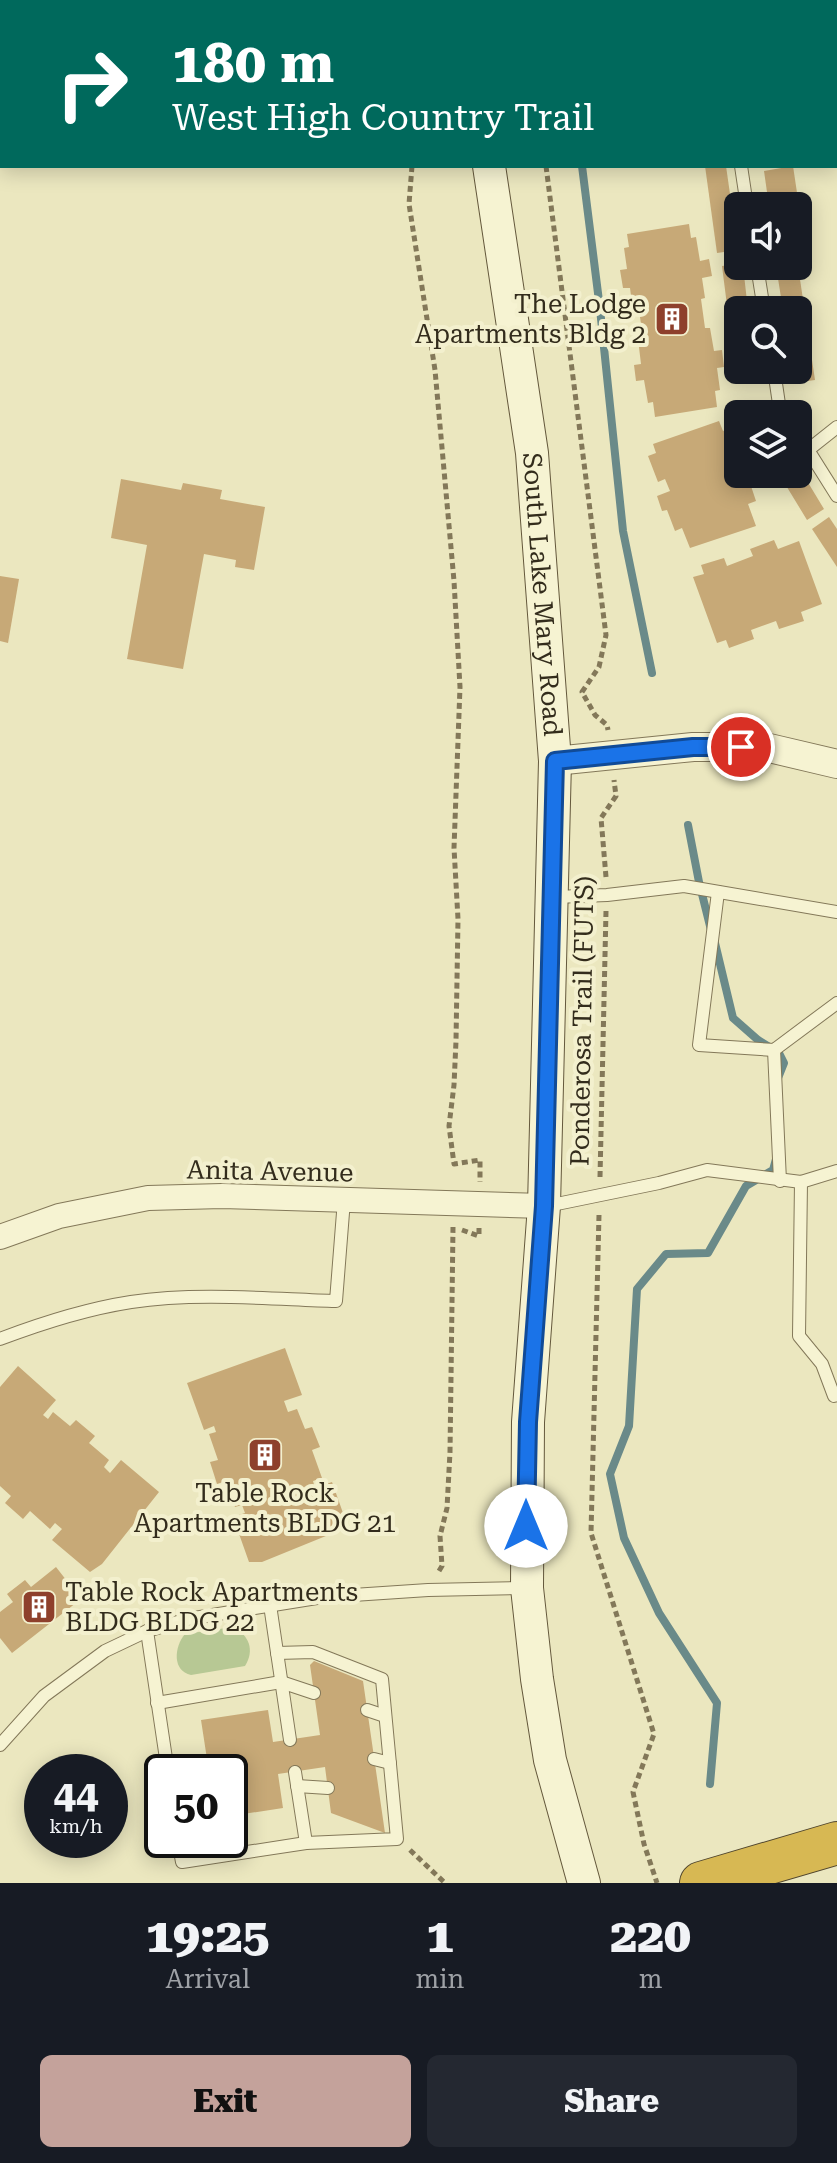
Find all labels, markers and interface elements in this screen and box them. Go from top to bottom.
text: 180 m [172,30,334,96]
icon: right [40,32,144,136]
text: West High Country Trail [172,97,594,139]
map controls [724,192,812,488]
button: sound [724,192,812,280]
place label: The Lodge Apartments Bldg 2 [415,289,646,349]
button: search [724,296,812,384]
building icon: The Lodge Apartments Bldg 2 [653,300,691,338]
button: layers [724,400,812,488]
street label: South Lake Mary Road [517,451,568,738]
pin [707,713,775,781]
icon: arrive [719,725,763,769]
street label: Ponderosa Trail (FUTS) [564,876,600,1166]
street label: Anita Avenue [186,1155,354,1187]
building icon: Table Rock Apartments BLDG 21 [246,1436,284,1474]
place label: Table Rock Apartments BLDG 21 [134,1478,396,1538]
position arrow [484,1484,568,1568]
place label: Table Rock Apartments BLDG BLDG 22 [65,1577,358,1637]
building icon: Table Rock Apartments BLDG BLDG 22 [20,1588,58,1626]
speed limit sign: 50 [144,1754,248,1858]
text: 44 [54,1772,98,1819]
text: km/h [49,1814,103,1838]
text: 19:25 [146,1908,269,1964]
text: 1 [426,1908,453,1964]
text: 220 [610,1908,691,1964]
text: Arrival [165,1964,250,1994]
text: min [416,1964,464,1994]
text: m [639,1964,662,1994]
button: Exit [40,2055,411,2147]
button: Share [427,2055,797,2147]

